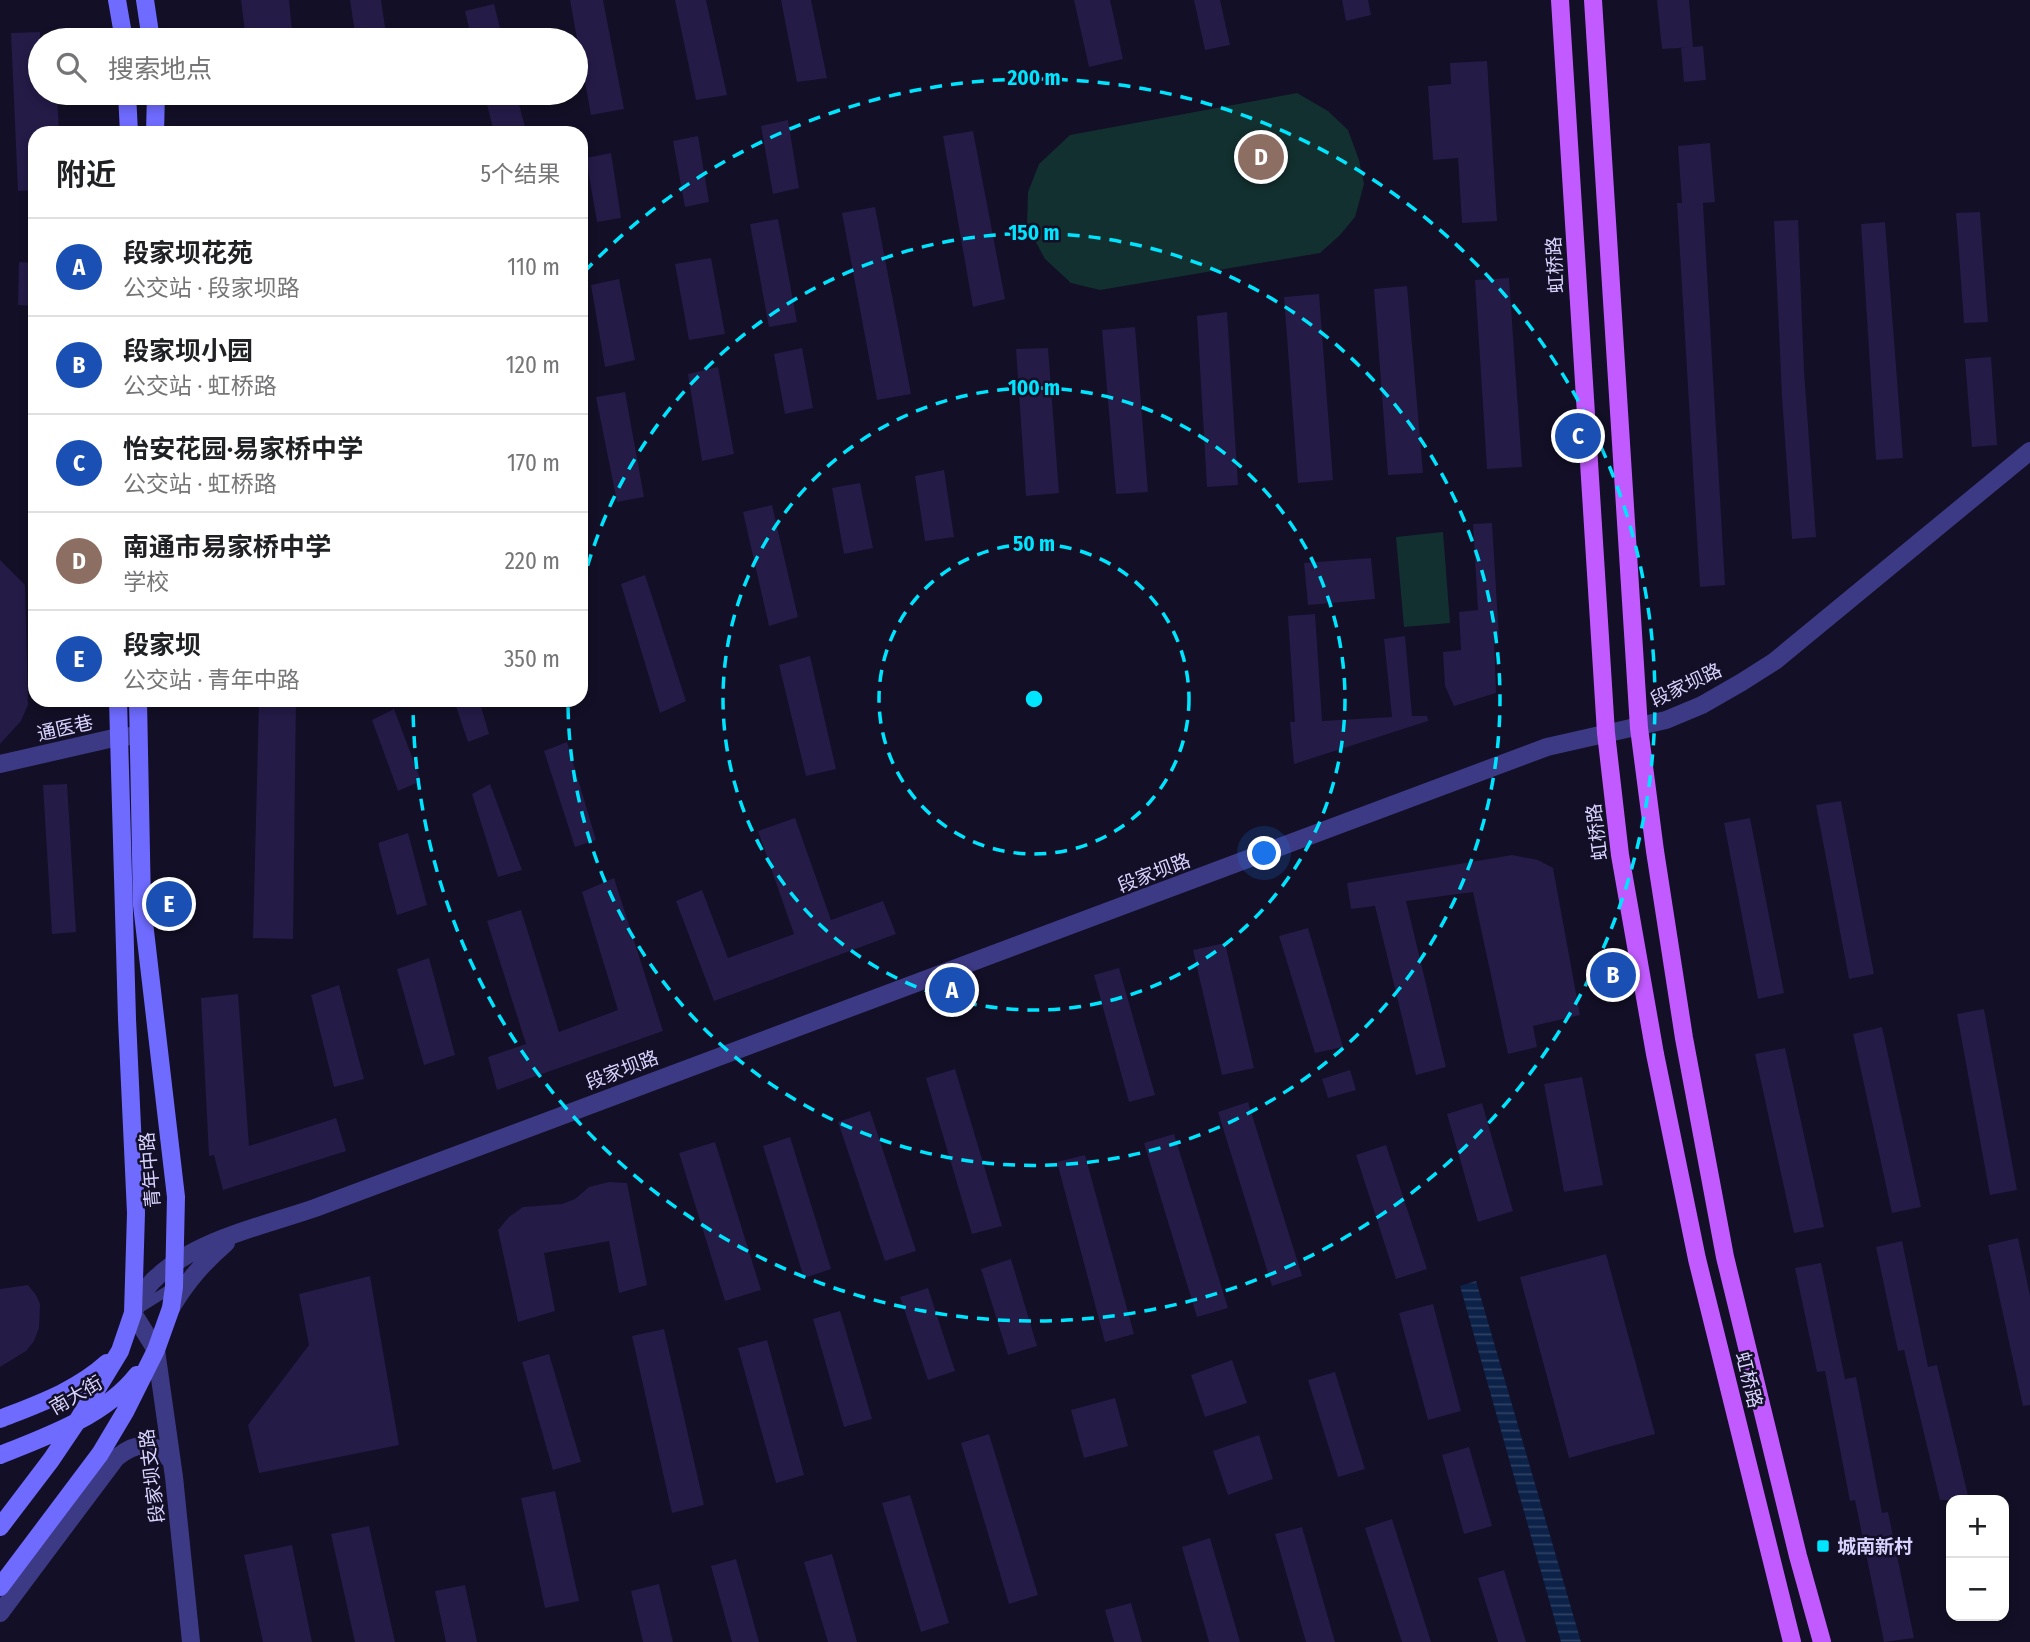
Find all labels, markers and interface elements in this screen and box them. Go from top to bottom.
search box [28,28,588,105]
icon: search [52,48,90,86]
text: 搜索地点 [108,54,212,85]
text: 200 m [1006,65,1061,91]
pin: D [1238,131,1284,183]
text: 附近 [56,157,116,193]
text: 5个结果 [480,160,560,188]
text: 150 m [1008,220,1060,246]
street label: 虹桥路 [1542,236,1568,294]
text: 段家坝花苑 [123,238,253,269]
text: A [73,253,85,281]
text: 110 m [507,253,560,281]
text: 公交站 · 段家坝路 [123,274,300,302]
text: 段家坝小园 [123,336,253,367]
text: B [73,351,85,379]
text: 120 m [506,351,560,379]
text: 公交站 · 虹桥路 [123,372,277,400]
text: 100 m [1008,375,1060,401]
pin: C [1555,410,1601,462]
text: 怡安花园·易家桥中学 [123,434,363,465]
text: C [73,449,85,477]
text: 170 m [507,449,560,477]
text: 公交站 · 虹桥路 [123,470,277,498]
text: 50 m [1013,531,1055,557]
text: 南通市易家桥中学 [123,532,331,563]
text: D [72,547,86,575]
text: 220 m [505,547,560,575]
text: 学校 [123,568,169,596]
text: 段家坝 [123,630,201,661]
text: E [74,645,84,673]
text: 350 m [504,645,560,673]
street label: 段家坝路 [1647,659,1725,711]
text: 公交站 · 青年中路 [123,666,300,694]
centre of rings [1022,687,1046,711]
street label: 通医巷 [35,710,95,746]
street label: 虹桥路 [1582,802,1612,862]
your location [1247,836,1281,870]
street label: 段家坝路 [1114,849,1194,897]
pin: E [146,878,192,930]
pin: B [1590,949,1636,1001]
pin: A [929,964,975,1016]
street label: 段家坝路 [582,1046,662,1094]
street label: 青年中路 [135,1131,165,1209]
street label: 虹桥路 [1731,1350,1767,1410]
street label: 南大街 [46,1371,106,1419]
street label: 段家坝支路 [135,1427,169,1525]
map controls [1946,1495,2009,1621]
button: + [1946,1495,2009,1558]
place label: 城南新村 [1837,1535,1913,1558]
marker: 城南新村 [1815,1538,1831,1554]
button: − [1946,1558,2009,1621]

